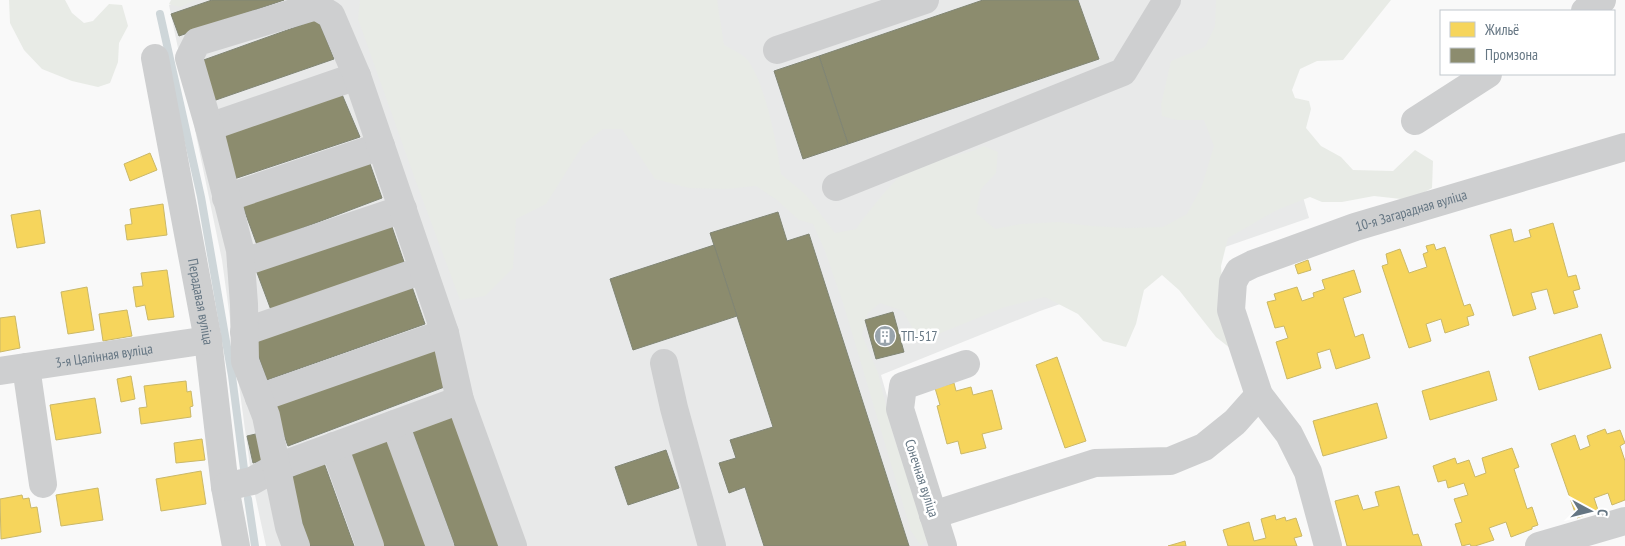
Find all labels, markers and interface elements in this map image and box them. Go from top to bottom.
legend [1440,10,1615,75]
text: Жильё [1484,20,1519,39]
text: Промзона [1485,45,1538,64]
street label: 10-я Загарадная вуліца [1353,185,1469,235]
street label: Перадавая вуліца [184,257,217,346]
building icon: ТП-517 [873,324,897,348]
place label: ТП-517 [901,327,938,345]
street label: 3-я Цалінная вуліца [54,339,154,372]
street label: Сонечная вуліца [901,437,943,519]
north arrow [1565,486,1615,536]
text: С [1594,508,1612,517]

